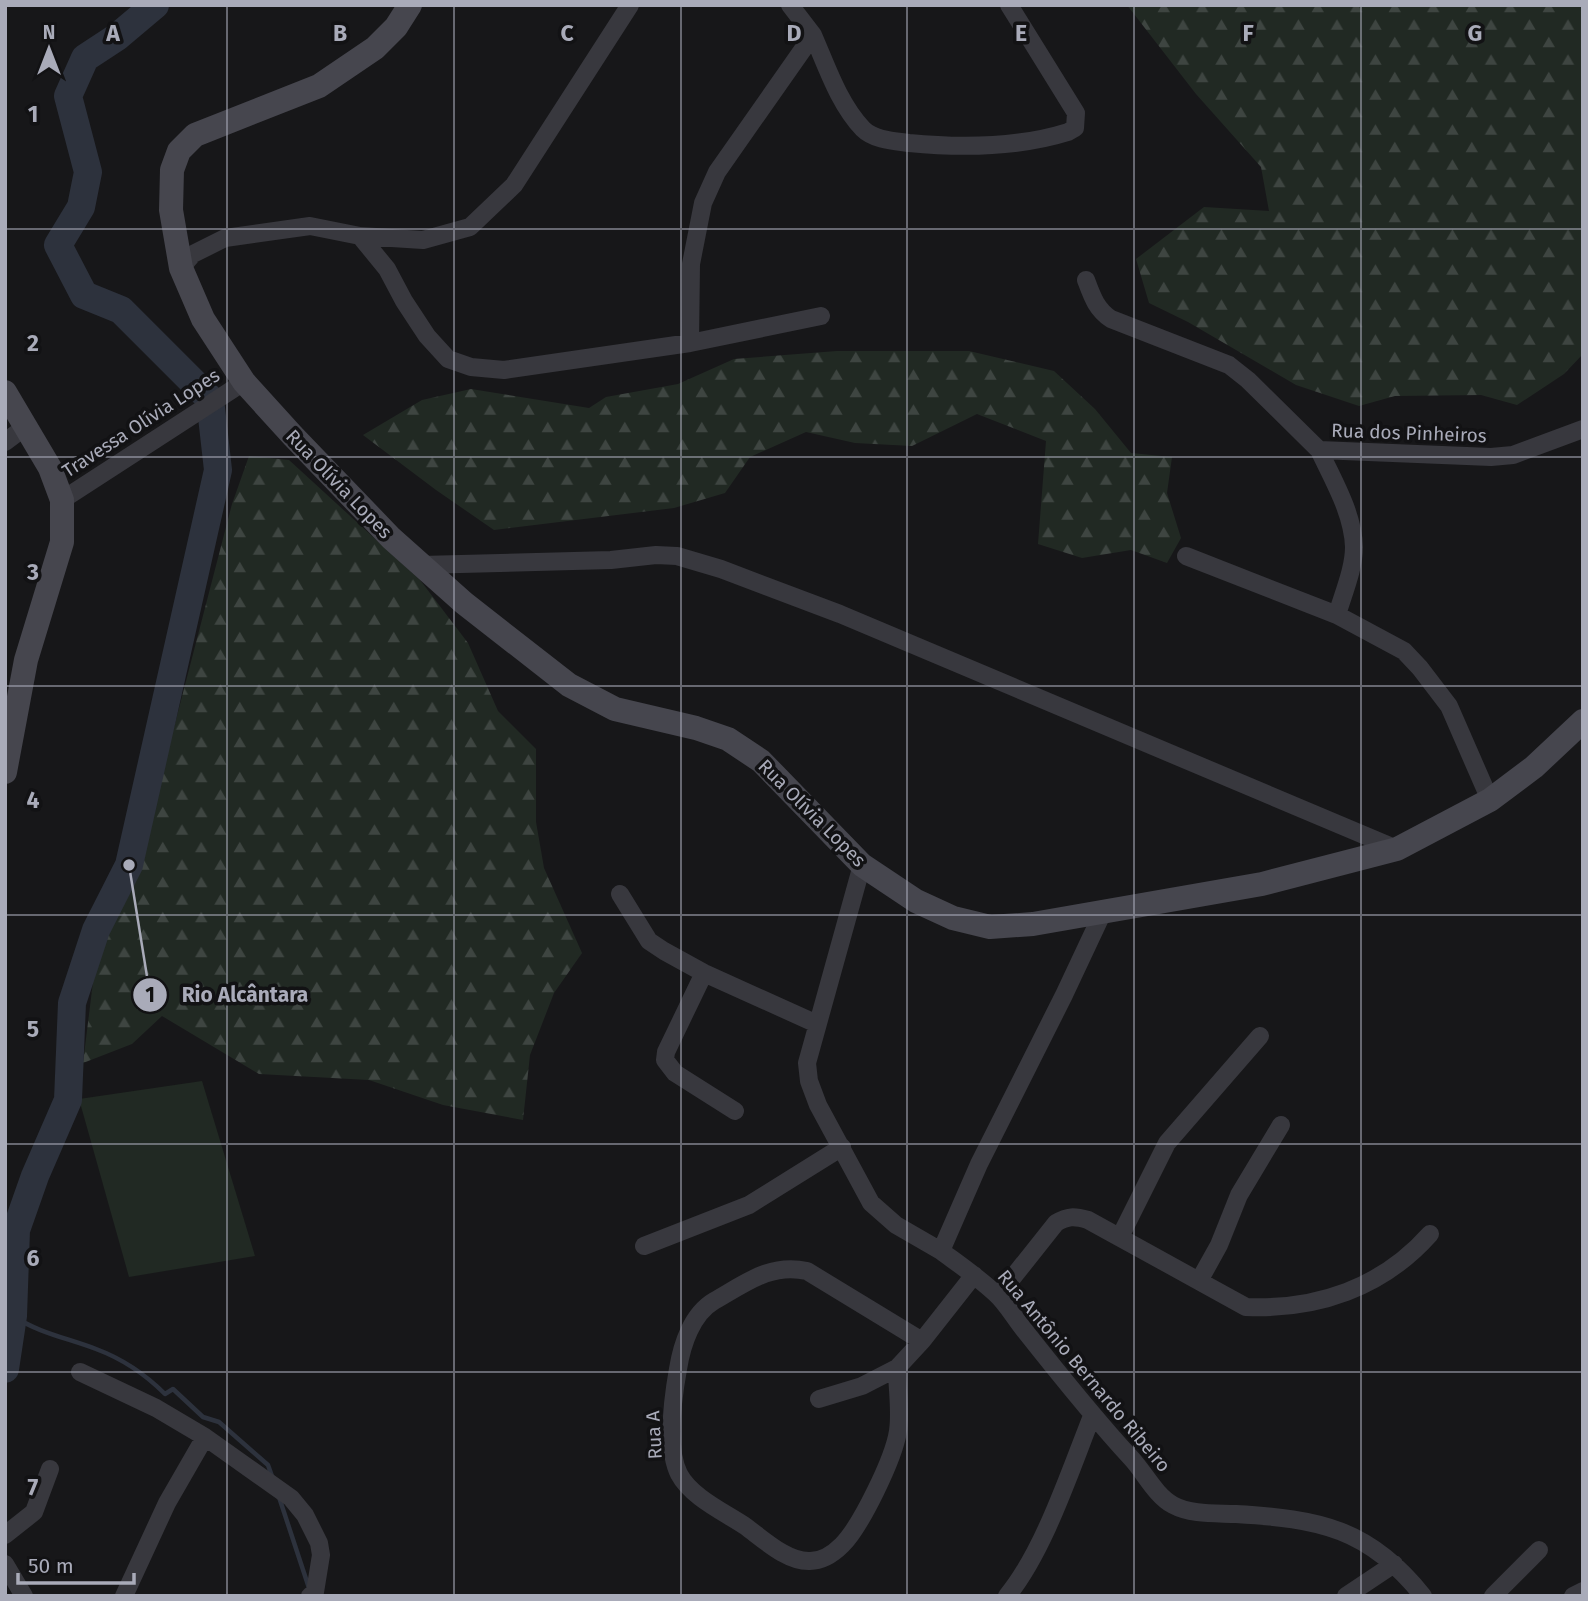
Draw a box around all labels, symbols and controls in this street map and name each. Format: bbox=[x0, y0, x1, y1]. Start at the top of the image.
north arrow bbox=[14, 14, 84, 84]
text: A bbox=[105, 19, 120, 47]
text: B bbox=[333, 19, 347, 47]
text: C bbox=[560, 19, 574, 47]
text: D bbox=[787, 19, 802, 47]
text: E bbox=[1015, 19, 1027, 47]
text: F bbox=[1242, 19, 1254, 47]
text: G bbox=[1468, 19, 1482, 47]
text: N bbox=[43, 21, 55, 44]
text: 1 bbox=[28, 100, 38, 128]
text: 2 bbox=[27, 329, 39, 357]
street label: Travessa Olívia Lopes bbox=[58, 363, 224, 483]
street label: Rua dos Pinheiros bbox=[1331, 419, 1487, 447]
street label: Rua Olívia Lopes bbox=[281, 425, 397, 543]
text: 3 bbox=[26, 558, 39, 586]
street label: Rua Olívia Lopes bbox=[753, 754, 871, 872]
text: 4 bbox=[27, 786, 40, 814]
callout: Rio Alcântara bbox=[132, 974, 322, 1016]
text: 1 bbox=[145, 982, 155, 1008]
text: Rio Alcântara bbox=[182, 982, 308, 1008]
text: 5 bbox=[27, 1015, 39, 1043]
text: 6 bbox=[27, 1244, 40, 1272]
street label: Rua Antônio Bernardo Ribeiro bbox=[993, 1265, 1175, 1477]
street label: Rua A bbox=[641, 1410, 667, 1460]
text: 7 bbox=[28, 1473, 39, 1501]
scale bar bbox=[18, 1542, 133, 1586]
text: 50 m bbox=[28, 1553, 74, 1579]

